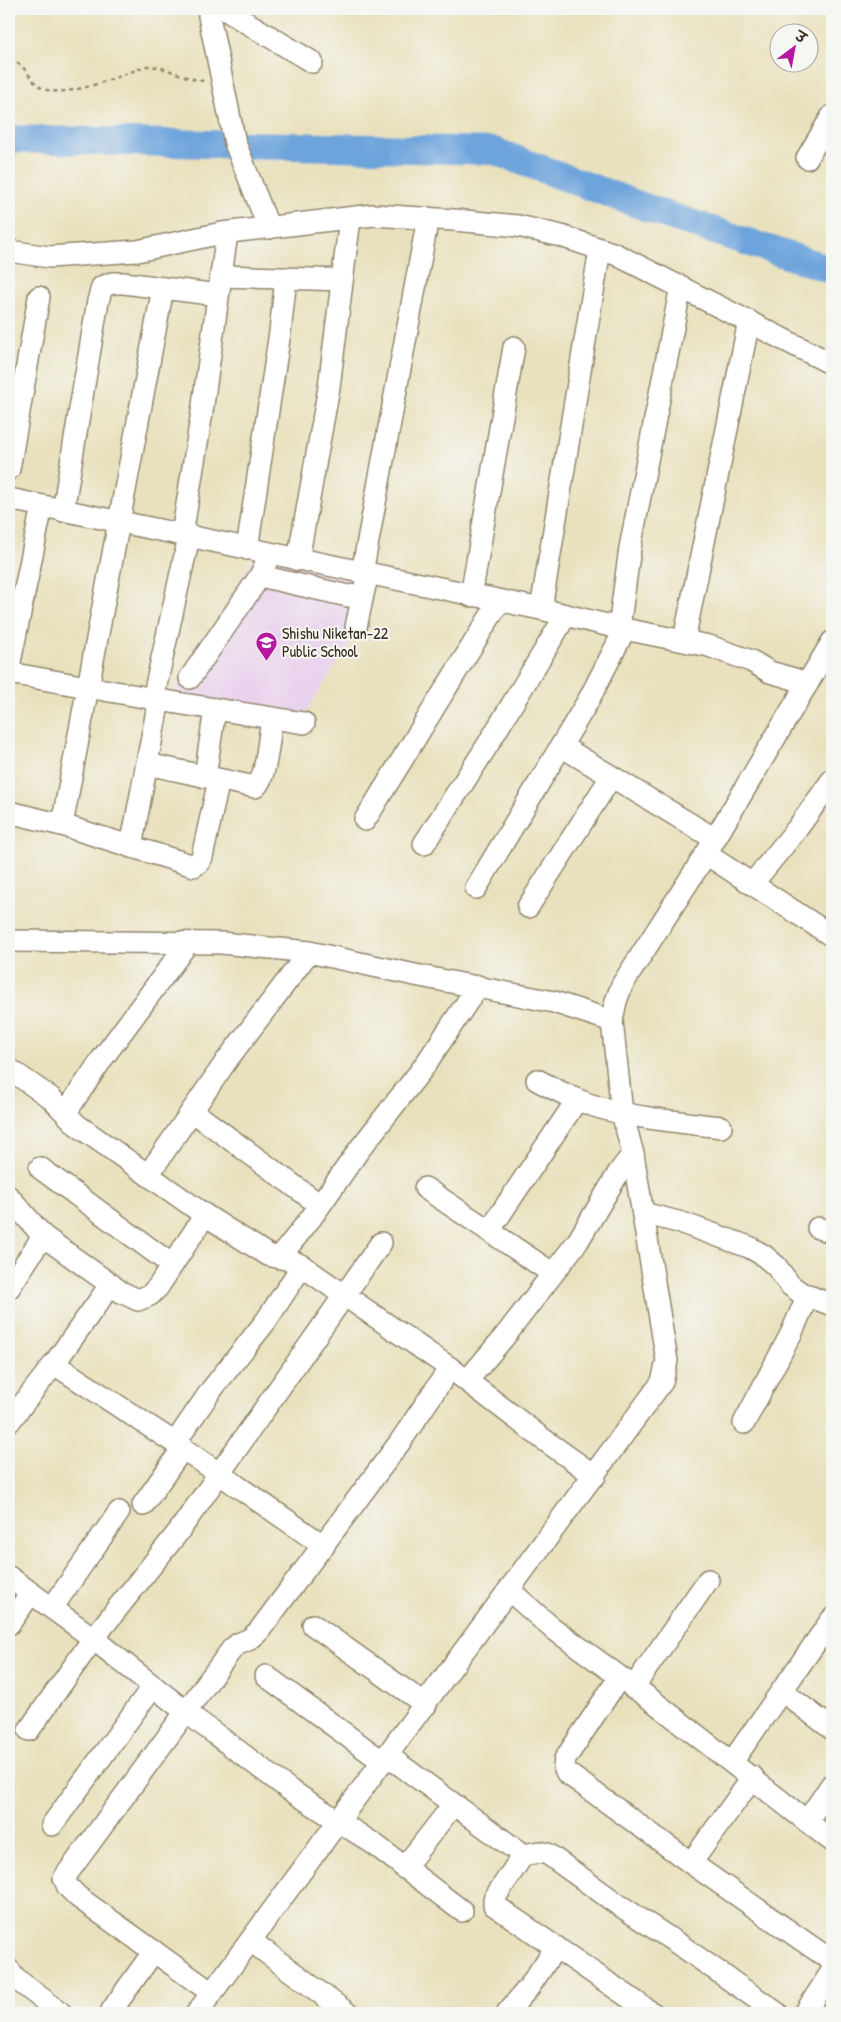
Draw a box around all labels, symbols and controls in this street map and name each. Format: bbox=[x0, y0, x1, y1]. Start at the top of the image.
north arrow bbox=[768, 22, 818, 72]
text: उ bbox=[790, 25, 812, 48]
place label: Shishu Niketan-22 Public School bbox=[282, 622, 389, 662]
school or university icon: Shishu Niketan-22 Public School bbox=[254, 630, 278, 661]

